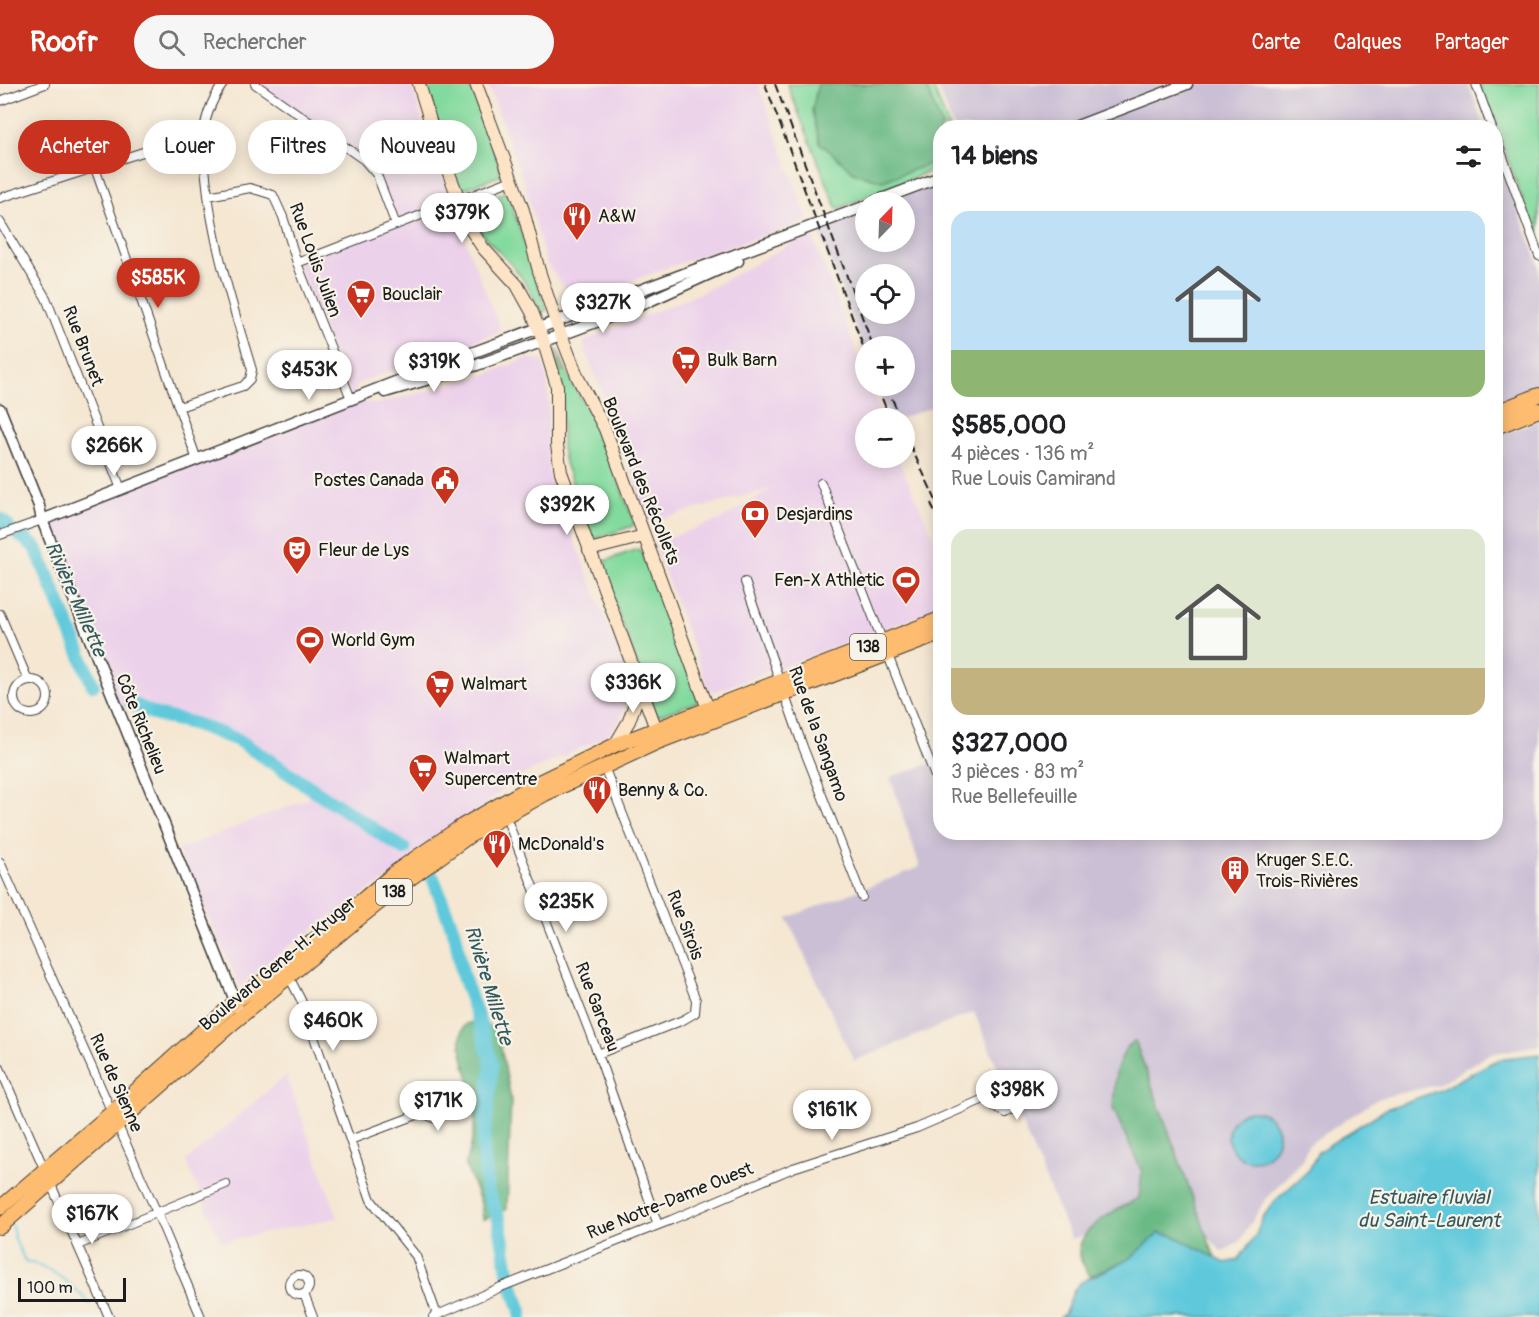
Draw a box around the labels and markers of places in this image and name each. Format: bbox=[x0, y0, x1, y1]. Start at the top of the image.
pin: $379K bbox=[420, 193, 504, 244]
restaurant icon: A&W bbox=[561, 200, 593, 242]
place label: A&W bbox=[598, 205, 636, 228]
pin: $585K bbox=[116, 258, 200, 309]
supermarket icon: Bouclair bbox=[345, 278, 377, 320]
place label: Bouclair bbox=[382, 283, 443, 306]
pin: $327K bbox=[561, 283, 645, 334]
pin: $319K bbox=[392, 342, 476, 393]
supermarket icon: Bulk Barn bbox=[670, 344, 702, 386]
place label: Bulk Barn bbox=[707, 349, 777, 372]
pin: $453K bbox=[267, 350, 351, 401]
pin: $266K bbox=[72, 426, 156, 477]
public building icon: Postes Canada bbox=[429, 464, 461, 506]
place label: Postes Canada bbox=[314, 469, 424, 492]
pin: $392K bbox=[525, 485, 609, 536]
bank icon: Desjardins bbox=[739, 498, 771, 540]
place label: Desjardins bbox=[776, 503, 853, 526]
theatre icon: Fleur de Lys bbox=[281, 534, 313, 576]
place label: Fleur de Lys bbox=[318, 539, 409, 562]
sports icon: Fen-X Athletic bbox=[890, 564, 922, 606]
place label: Fen-X Athletic bbox=[774, 569, 885, 592]
sports icon: World Gym bbox=[294, 624, 326, 666]
place label: World Gym bbox=[331, 629, 415, 652]
pin: $336K bbox=[591, 663, 675, 714]
supermarket icon: Walmart bbox=[424, 668, 456, 710]
place label: Walmart bbox=[461, 673, 528, 696]
place label: Walmart Supercentre bbox=[444, 747, 537, 791]
supermarket icon: Walmart Supercentre bbox=[407, 752, 439, 794]
restaurant icon: Benny & Co. bbox=[581, 774, 613, 816]
place label: Benny & Co. bbox=[618, 779, 708, 802]
restaurant icon: McDonald's bbox=[481, 828, 513, 870]
place label: McDonald's bbox=[518, 833, 604, 856]
place label: Kruger S.E.C. Trois-Rivières bbox=[1256, 849, 1358, 893]
building icon: Kruger S.E.C. Trois-Rivières bbox=[1219, 854, 1251, 896]
pin: $235K bbox=[524, 882, 608, 933]
pin: $460K bbox=[291, 1001, 375, 1052]
pin: $398K bbox=[975, 1070, 1059, 1121]
pin: $171K bbox=[396, 1081, 480, 1132]
pin: $161K bbox=[790, 1090, 874, 1141]
pin: $167K bbox=[50, 1194, 134, 1245]

